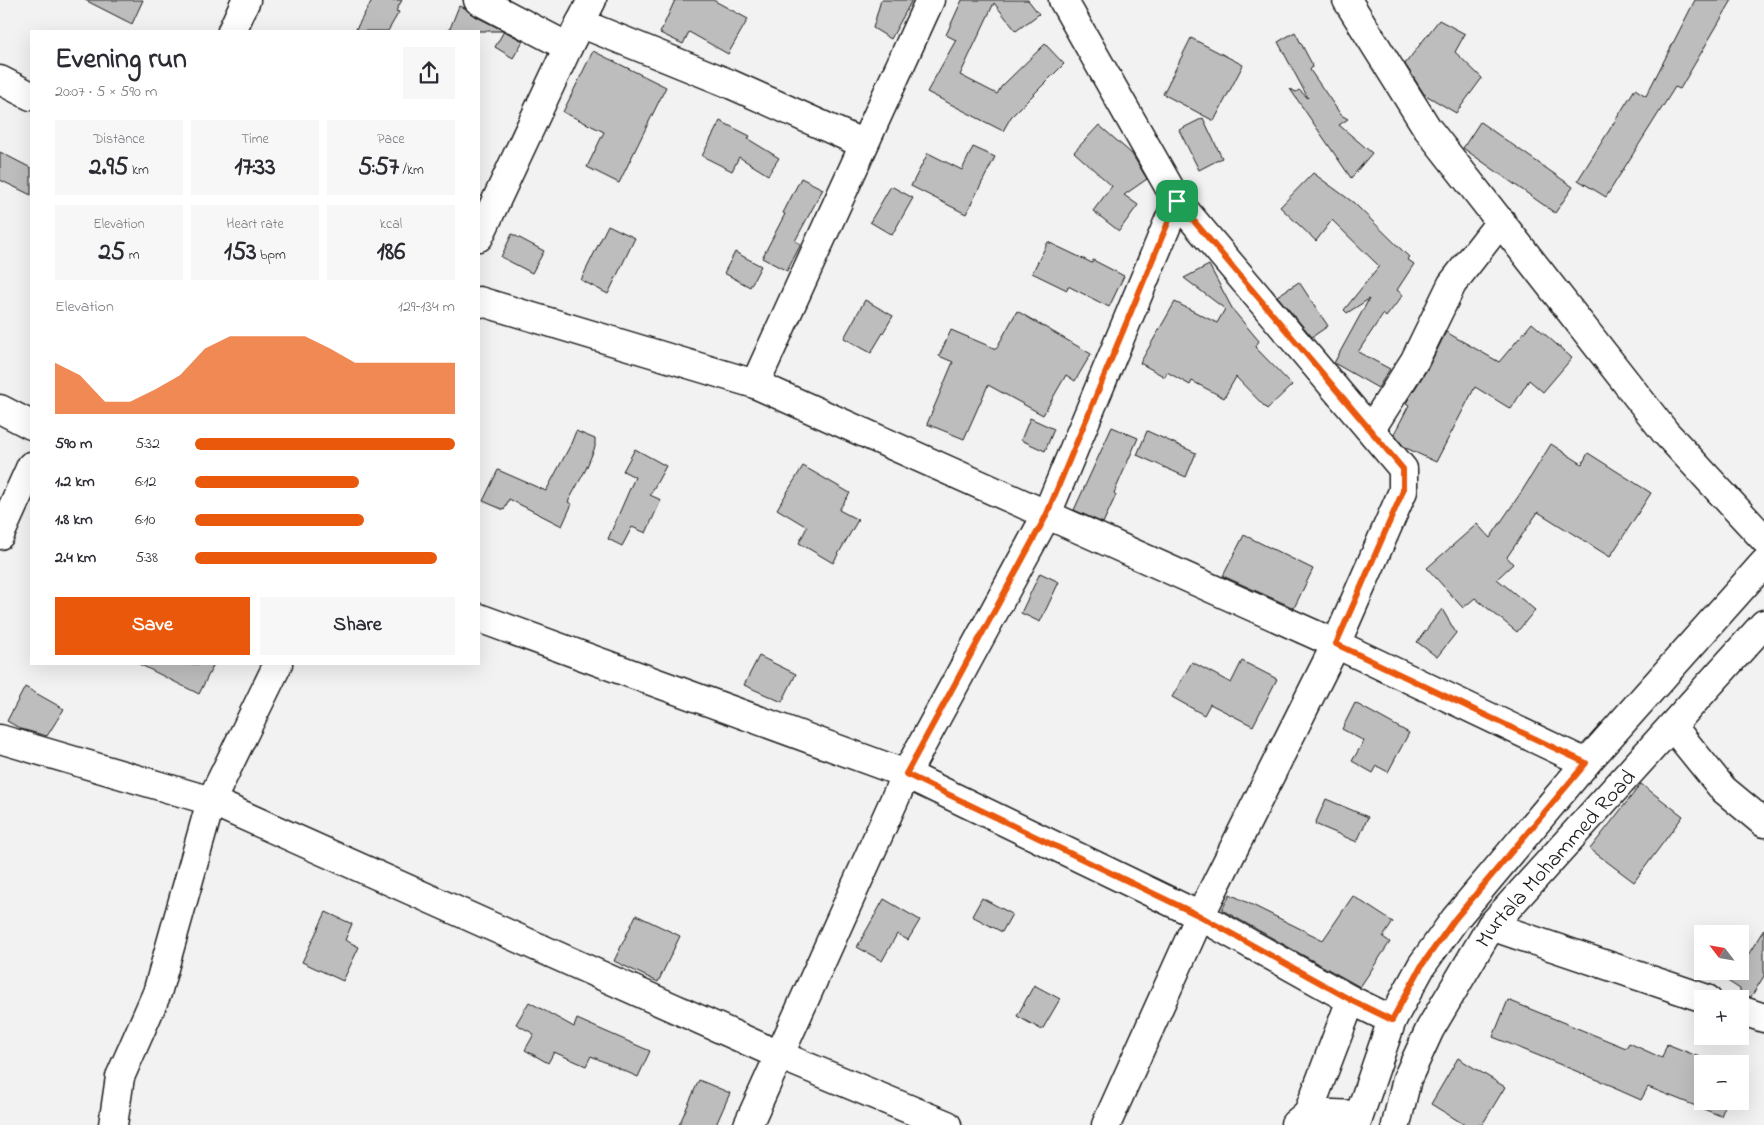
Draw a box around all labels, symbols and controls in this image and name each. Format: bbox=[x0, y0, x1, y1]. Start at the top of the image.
text: Evening run bbox=[55, 40, 187, 81]
button: share bbox=[403, 47, 455, 99]
text: 20:07 · 5 × 590 m bbox=[55, 80, 157, 104]
text: Distance bbox=[93, 129, 145, 150]
text: Time bbox=[241, 129, 269, 150]
text: Pace bbox=[377, 129, 405, 150]
text: 2.95 bbox=[89, 150, 128, 186]
text: 17:33 bbox=[234, 150, 276, 186]
text: 5:57 bbox=[358, 150, 399, 186]
text: km bbox=[128, 160, 149, 181]
text: /km bbox=[399, 160, 424, 181]
pin bbox=[1156, 180, 1198, 222]
icon: arrive bbox=[1163, 187, 1191, 215]
text: Elevation bbox=[93, 214, 145, 235]
text: Heart rate bbox=[226, 214, 284, 235]
text: kcal bbox=[380, 214, 402, 235]
text: 25 bbox=[98, 235, 125, 271]
text: 153 bbox=[224, 235, 257, 271]
text: 186 bbox=[377, 235, 405, 271]
text: m bbox=[125, 245, 140, 266]
text: bpm bbox=[257, 245, 286, 266]
text: Elevation bbox=[55, 295, 114, 319]
text: 129–134 m bbox=[398, 295, 455, 319]
text: 590 m bbox=[55, 432, 92, 456]
text: 5:32 bbox=[135, 432, 160, 456]
text: 1.2 km bbox=[55, 470, 95, 494]
text: 6:12 bbox=[135, 470, 156, 494]
text: 1.8 km bbox=[55, 508, 93, 532]
text: 6:10 bbox=[135, 508, 155, 532]
text: 2.4 km bbox=[55, 546, 96, 570]
text: 5:38 bbox=[135, 546, 158, 570]
button: Save bbox=[55, 597, 250, 655]
button: Share bbox=[260, 597, 455, 655]
street label: Murtala Mohammed Road bbox=[1469, 763, 1644, 954]
north arrow bbox=[1694, 925, 1749, 980]
map controls bbox=[1694, 925, 1749, 1110]
button: + bbox=[1694, 990, 1749, 1045]
button: − bbox=[1694, 1055, 1749, 1110]

